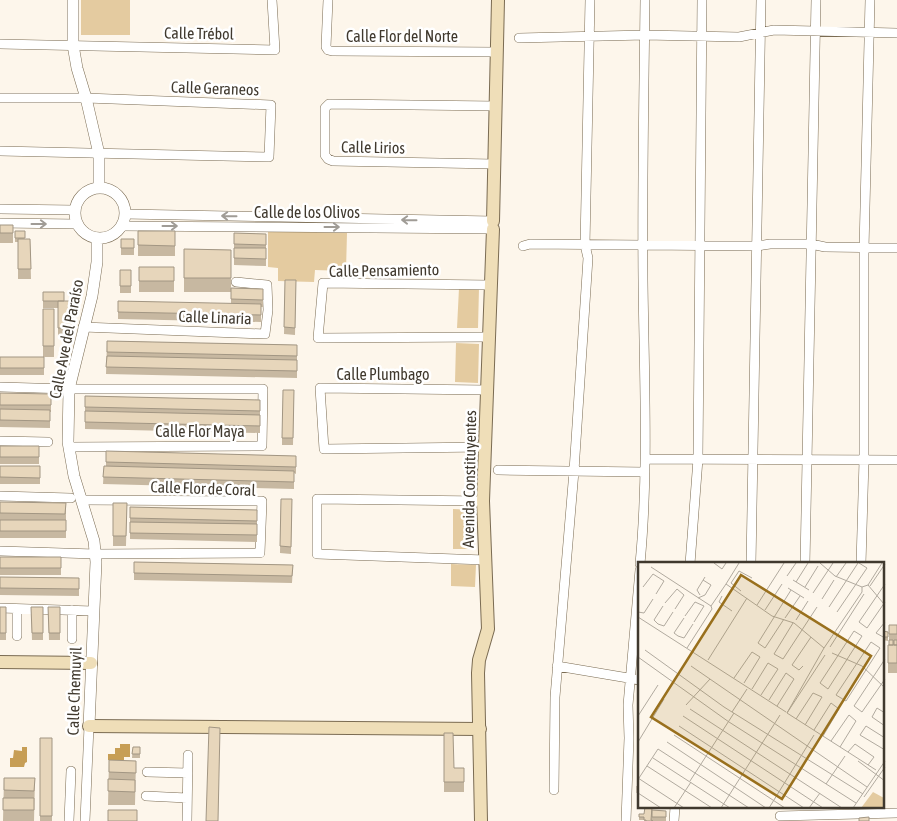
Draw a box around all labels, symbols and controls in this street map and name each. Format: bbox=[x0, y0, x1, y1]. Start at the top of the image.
street label: Calle Trébol bbox=[164, 23, 235, 43]
street label: Calle Flor del Norte bbox=[346, 27, 458, 45]
street label: Calle Geraneos bbox=[171, 77, 260, 99]
street label: Calle Lirios bbox=[341, 137, 405, 157]
street label: Calle de los Olivos bbox=[254, 203, 360, 221]
one-way arrow bbox=[222, 211, 238, 221]
one-way arrow bbox=[402, 215, 418, 224]
one-way arrow bbox=[30, 219, 46, 228]
one-way arrow bbox=[162, 221, 178, 231]
one-way arrow bbox=[324, 222, 340, 232]
street label: Calle Pensamiento bbox=[329, 260, 439, 280]
street label: Calle Ave del Paraíso bbox=[46, 278, 86, 400]
street label: Calle Linaria bbox=[178, 307, 252, 327]
street label: Calle Plumbago bbox=[337, 365, 429, 384]
street label: Avenida Constituyentes bbox=[459, 410, 480, 548]
street label: Calle Flor Maya bbox=[155, 422, 245, 441]
street label: Calle Flor de Coral bbox=[150, 477, 257, 499]
inset map bbox=[638, 562, 884, 808]
street label: Calle Chemuyil bbox=[63, 646, 86, 736]

